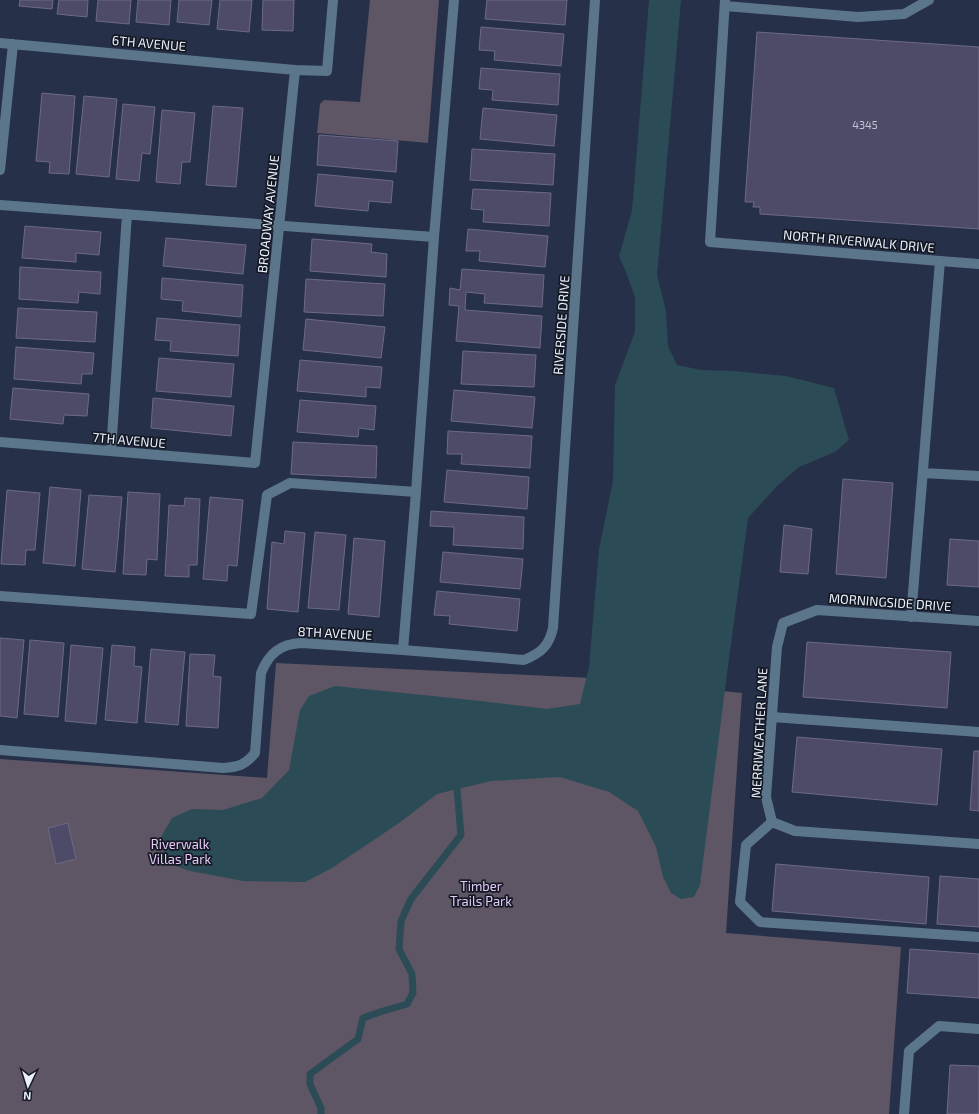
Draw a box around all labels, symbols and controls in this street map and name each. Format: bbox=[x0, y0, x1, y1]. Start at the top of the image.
street label: 6TH AVENUE bbox=[111, 32, 187, 54]
house number: 4345 bbox=[852, 118, 878, 131]
street label: BROADWAY AVENUE bbox=[254, 154, 282, 274]
street label: NORTH RIVERWALK DRIVE bbox=[783, 226, 935, 256]
street label: RIVERSIDE DRIVE bbox=[550, 275, 572, 375]
street label: 7TH AVENUE bbox=[92, 429, 166, 451]
street label: MORNINGSIDE DRIVE bbox=[828, 590, 952, 614]
street label: 8TH AVENUE bbox=[297, 623, 373, 643]
street label: MERRIWEATHER LANE bbox=[748, 667, 770, 799]
park label: Riverwalk Villas Park bbox=[149, 836, 211, 867]
park label: Timber Trails Park bbox=[450, 878, 512, 909]
north arrow bbox=[8, 1066, 48, 1106]
text: N bbox=[23, 1090, 32, 1103]

